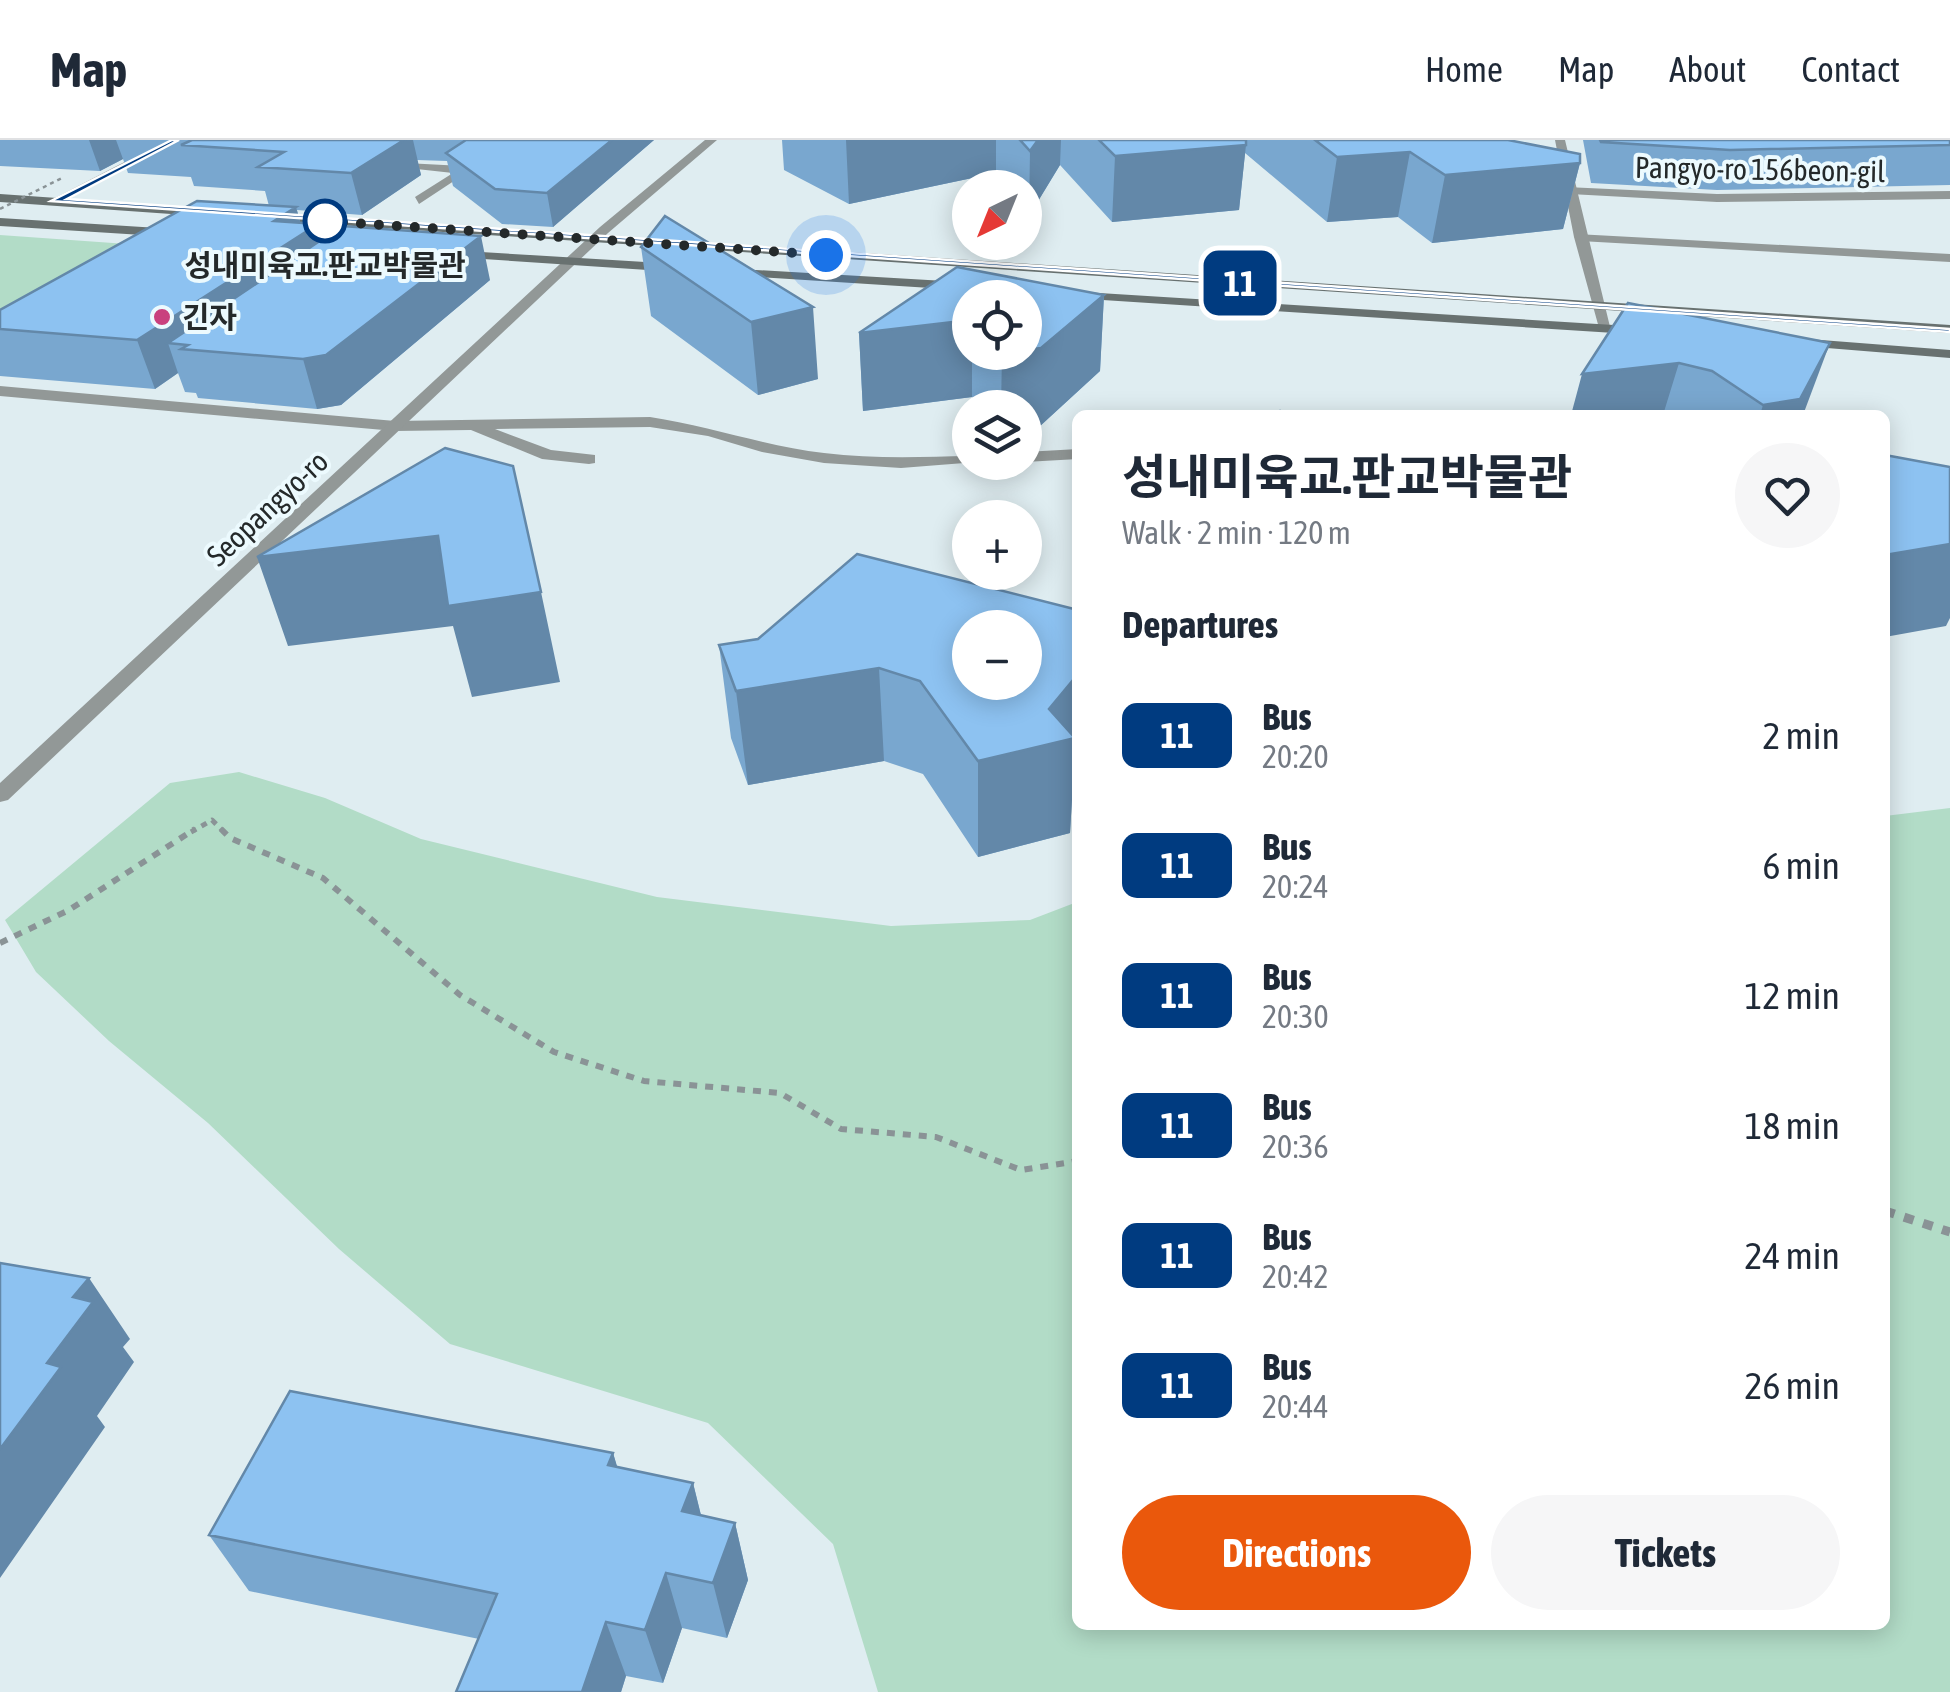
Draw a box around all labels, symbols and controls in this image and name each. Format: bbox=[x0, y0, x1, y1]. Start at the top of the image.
text: Map bbox=[50, 42, 127, 97]
text: Home bbox=[1425, 49, 1503, 89]
text: Map bbox=[1558, 49, 1614, 89]
text: About bbox=[1669, 49, 1746, 89]
text: Contact bbox=[1801, 49, 1900, 89]
street label: Pangyo-ro 156beon-gil bbox=[1635, 150, 1885, 188]
north arrow bbox=[952, 170, 1042, 260]
map controls bbox=[952, 170, 1042, 700]
marker: 성내미육교.판교박물관 bbox=[304, 200, 346, 242]
your location bbox=[801, 230, 851, 280]
place label: 성내미육교.판교박물관 bbox=[184, 248, 466, 282]
line badge: 11 bbox=[1195, 250, 1285, 316]
text: 11 bbox=[1224, 263, 1256, 303]
button: locate bbox=[952, 280, 1042, 370]
place label: 긴자 bbox=[182, 300, 237, 334]
marker: 긴자 bbox=[151, 306, 173, 328]
button: layers bbox=[952, 390, 1042, 480]
button: heart bbox=[1735, 443, 1840, 548]
street label: Seopangyo-ro bbox=[200, 444, 334, 572]
text: 성내미육교.판교박물관 bbox=[1122, 449, 1572, 504]
button: + bbox=[952, 500, 1042, 590]
text: Walk · 2 min · 120 m bbox=[1122, 514, 1351, 551]
text: Departures bbox=[1122, 603, 1278, 646]
button: − bbox=[952, 610, 1042, 700]
text: Bus bbox=[1262, 695, 1312, 738]
text: 2 min bbox=[1762, 714, 1840, 757]
text: 11 bbox=[1161, 715, 1193, 755]
text: 20:20 bbox=[1262, 738, 1329, 775]
text: Bus bbox=[1262, 825, 1312, 868]
text: 6 min bbox=[1762, 844, 1840, 887]
text: 11 bbox=[1161, 845, 1193, 885]
text: 20:24 bbox=[1262, 868, 1329, 905]
text: Bus bbox=[1262, 955, 1312, 998]
text: 12 min bbox=[1745, 974, 1840, 1017]
text: 11 bbox=[1161, 975, 1193, 1015]
text: 20:30 bbox=[1262, 998, 1329, 1035]
text: Bus bbox=[1262, 1085, 1312, 1128]
text: 18 min bbox=[1745, 1104, 1840, 1147]
text: 11 bbox=[1161, 1105, 1193, 1145]
text: 20:36 bbox=[1262, 1128, 1329, 1165]
text: Bus bbox=[1262, 1215, 1312, 1258]
text: 24 min bbox=[1745, 1234, 1840, 1277]
text: 11 bbox=[1161, 1235, 1193, 1275]
text: 20:42 bbox=[1262, 1258, 1329, 1295]
text: Bus bbox=[1262, 1345, 1312, 1388]
text: 26 min bbox=[1745, 1364, 1840, 1407]
text: 11 bbox=[1161, 1365, 1193, 1405]
text: 20:44 bbox=[1262, 1388, 1329, 1425]
button: Directions bbox=[1122, 1495, 1471, 1610]
button: Tickets bbox=[1491, 1495, 1840, 1610]

